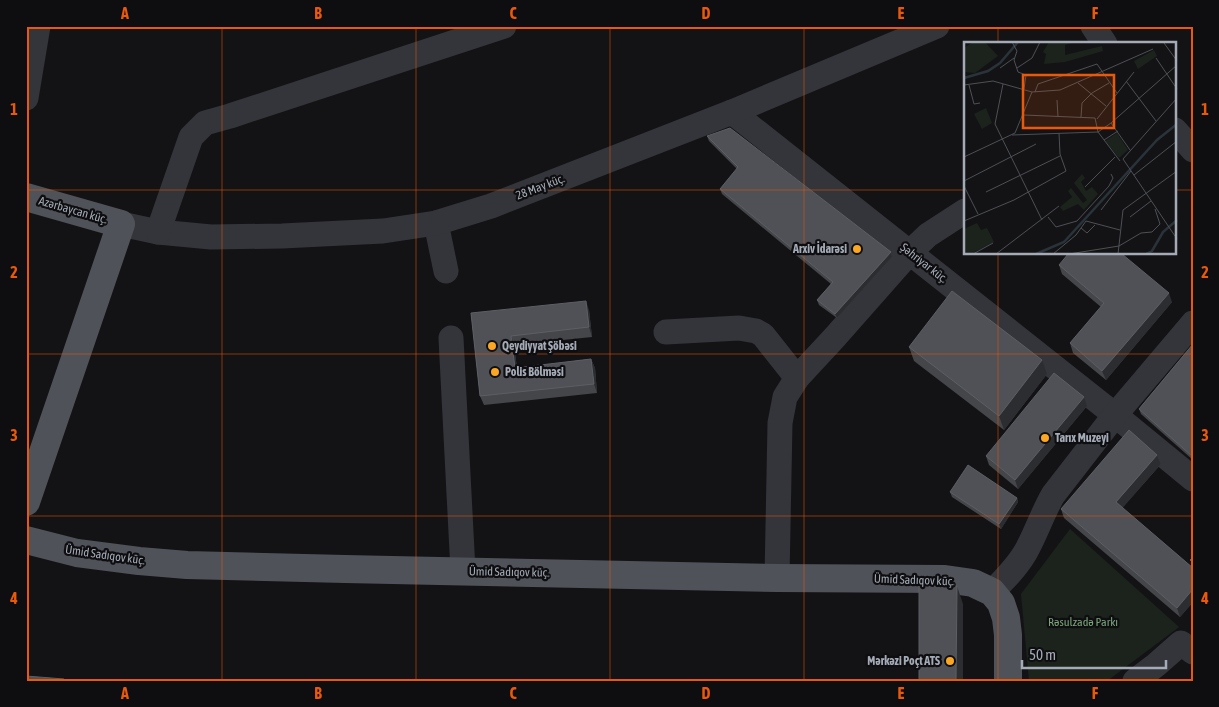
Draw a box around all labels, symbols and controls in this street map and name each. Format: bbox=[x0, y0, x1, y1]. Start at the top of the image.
text: A bbox=[120, 4, 129, 22]
text: B bbox=[314, 4, 322, 22]
text: C bbox=[509, 4, 517, 22]
text: D bbox=[702, 4, 711, 22]
text: E bbox=[898, 4, 905, 22]
text: F bbox=[1092, 4, 1099, 22]
inset map bbox=[964, 42, 1176, 255]
text: 1 bbox=[10, 100, 18, 118]
text: 1 bbox=[1201, 100, 1209, 118]
street label: 28 May küç. bbox=[514, 171, 566, 203]
street label: Azərbaycan küç. bbox=[37, 194, 109, 226]
street label: Şəhriyar küç. bbox=[898, 240, 950, 286]
place label: Arxiv İdarəsi bbox=[792, 241, 847, 256]
marker: Arxiv İdarəsi bbox=[851, 243, 863, 255]
text: 2 bbox=[10, 263, 18, 281]
text: 2 bbox=[1201, 263, 1209, 281]
place label: Qeydiyyat Şöbəsi bbox=[502, 339, 577, 353]
marker: Qeydiyyat Şöbəsi bbox=[486, 340, 498, 352]
place label: Polis Bölməsi bbox=[505, 365, 564, 379]
marker: Polis Bölməsi bbox=[489, 366, 501, 378]
text: 3 bbox=[10, 426, 18, 444]
text: 3 bbox=[1201, 426, 1209, 444]
place label: Tarıx Muzeyi bbox=[1055, 431, 1109, 445]
marker: Tarıx Muzeyi bbox=[1039, 432, 1051, 444]
street label: Ümid Sadıqov küç. bbox=[64, 542, 146, 568]
street label: Ümid Sadıqov küç. bbox=[469, 564, 549, 580]
street label: Ümid Sadıqov küç. bbox=[874, 572, 954, 588]
text: 4 bbox=[9, 589, 18, 607]
text: 4 bbox=[1200, 589, 1209, 607]
park label: Rəsulzadə Parkı bbox=[1048, 615, 1118, 629]
scale bar bbox=[1022, 637, 1165, 669]
text: 50 m bbox=[1029, 646, 1056, 663]
place label: Mərkəzi Poçt ATS bbox=[867, 654, 940, 668]
marker: Mərkəzi Poçt ATS bbox=[944, 655, 956, 667]
text: A bbox=[120, 684, 129, 702]
text: B bbox=[314, 684, 322, 702]
text: C bbox=[509, 684, 517, 702]
text: D bbox=[702, 684, 711, 702]
text: E bbox=[898, 684, 905, 702]
text: F bbox=[1092, 684, 1099, 702]

